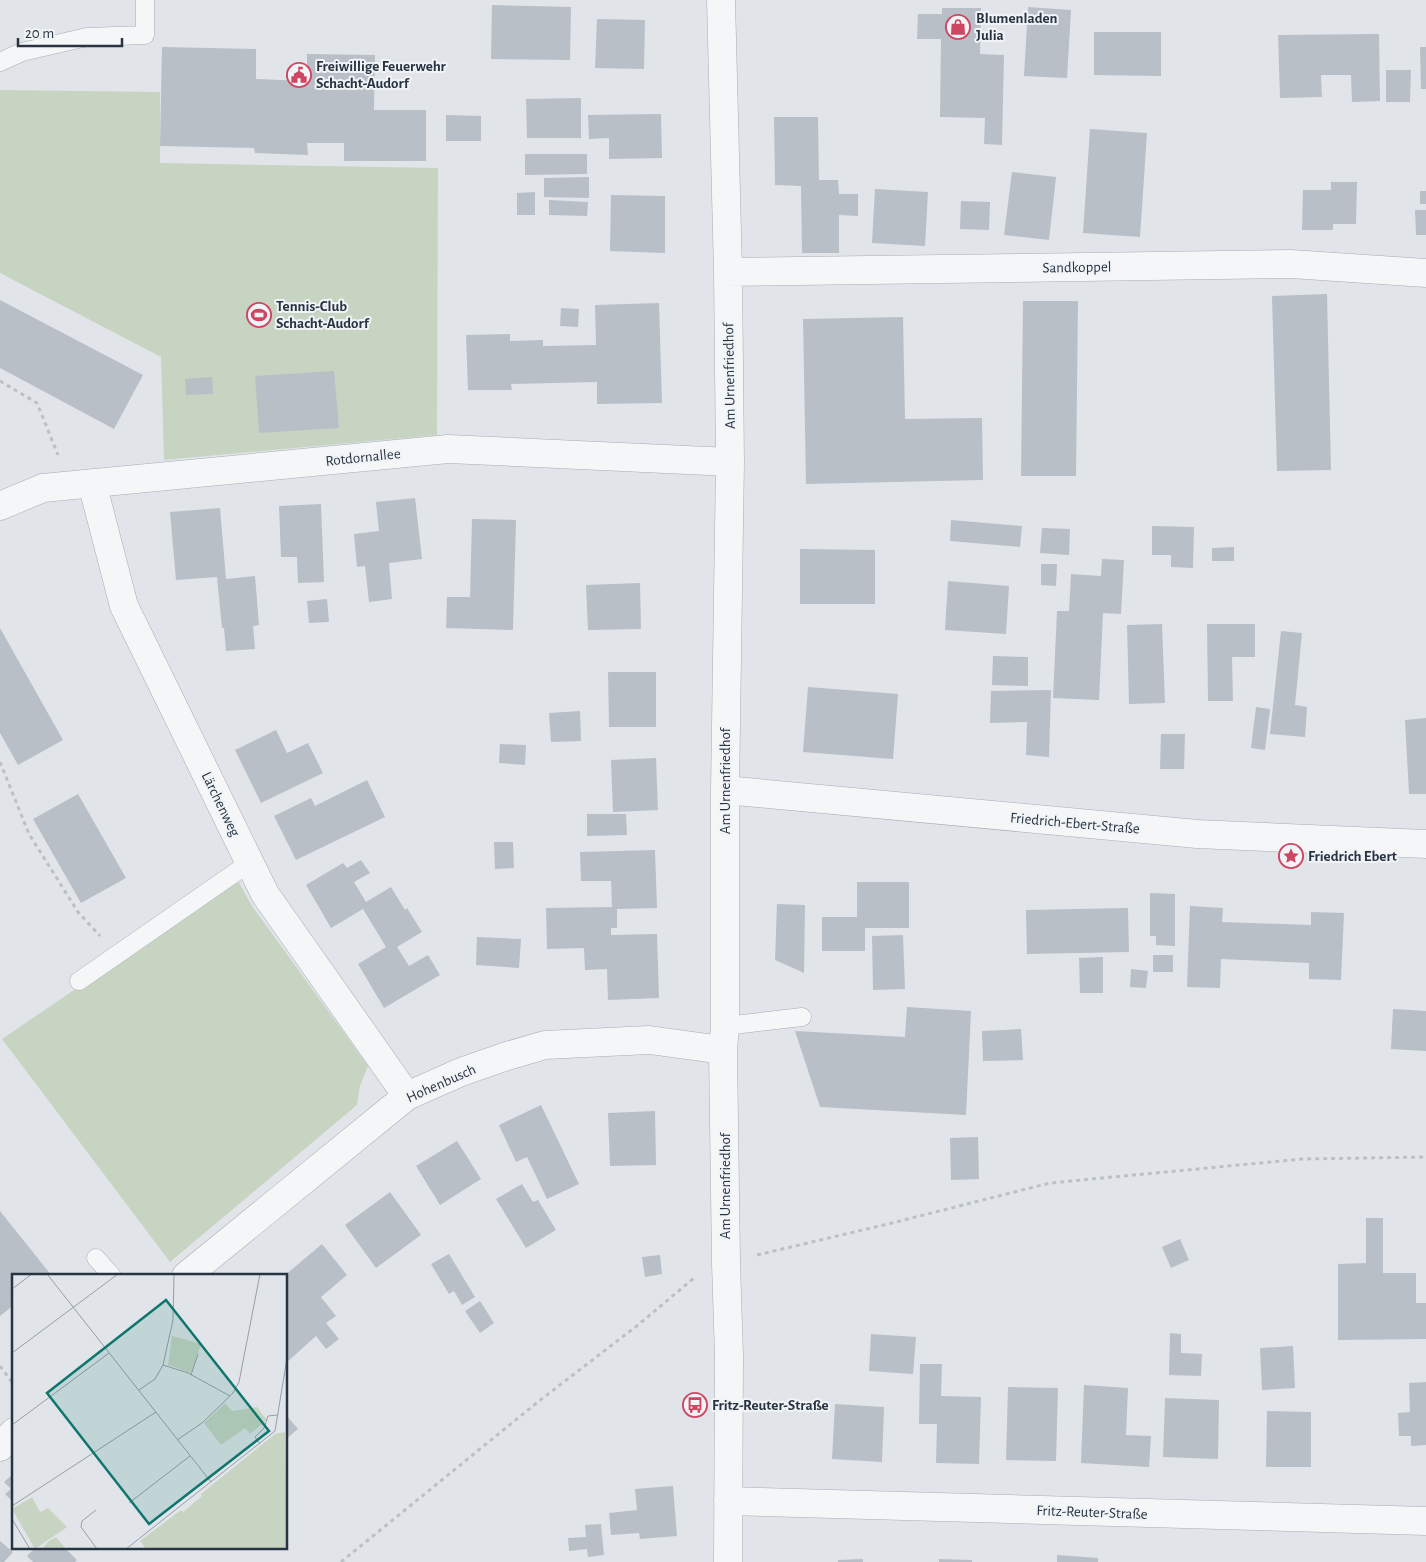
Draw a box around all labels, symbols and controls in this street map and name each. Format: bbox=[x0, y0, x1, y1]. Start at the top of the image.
place label: Blumenladen Julia bbox=[976, 11, 1058, 43]
shop icon: Blumenladen Julia bbox=[945, 14, 971, 40]
scale bar bbox=[18, 15, 121, 47]
text: 20 m bbox=[25, 26, 54, 41]
place label: Freiwillige Feuerwehr Schacht-Audorf bbox=[316, 59, 447, 91]
public building icon: Freiwillige Feuerwehr Schacht-Audorf bbox=[286, 62, 312, 88]
street label: Sandkoppel bbox=[1042, 259, 1112, 276]
place label: Tennis-Club Schacht-Audorf bbox=[276, 299, 370, 331]
sports icon: Tennis-Club Schacht-Audorf bbox=[246, 302, 272, 328]
street label: Am Urnenfriedhof bbox=[721, 321, 738, 429]
street label: Rotdornallee bbox=[325, 446, 401, 469]
street label: Am Urnenfriedhof bbox=[718, 726, 733, 834]
street label: Lärchenweg bbox=[199, 770, 243, 839]
street label: Friedrich-Ebert-Straße bbox=[1010, 810, 1140, 837]
place icon: Friedrich Ebert bbox=[1278, 843, 1304, 869]
place label: Friedrich Ebert bbox=[1308, 849, 1397, 864]
street label: Hohenbusch bbox=[404, 1062, 478, 1105]
street label: Am Urnenfriedhof bbox=[718, 1131, 733, 1239]
inset map bbox=[12, 1274, 288, 1550]
bus stop icon: Fritz-Reuter-Straße bbox=[682, 1392, 708, 1418]
place label: Fritz-Reuter-Straße bbox=[712, 1398, 829, 1413]
street label: Fritz-Reuter-Straße bbox=[1036, 1503, 1148, 1522]

